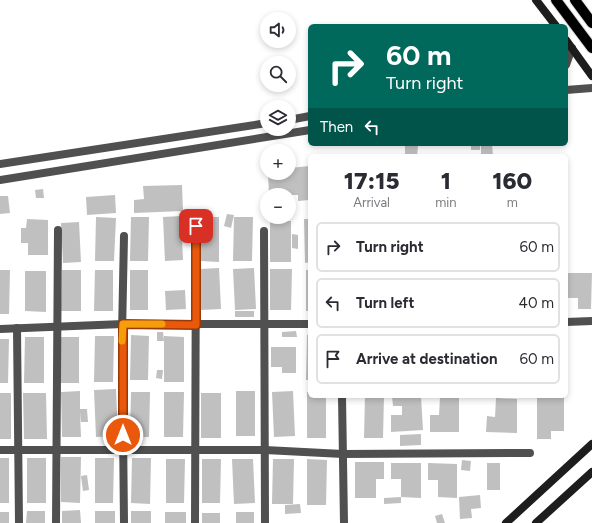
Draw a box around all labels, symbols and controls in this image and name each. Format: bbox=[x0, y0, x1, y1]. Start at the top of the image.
map controls bbox=[260, 12, 296, 224]
button: sound bbox=[260, 12, 296, 48]
text: 60 m bbox=[386, 38, 451, 72]
icon: right bbox=[320, 40, 372, 92]
button: search bbox=[260, 56, 296, 92]
text: Turn right bbox=[386, 72, 463, 94]
button: layers bbox=[260, 100, 296, 136]
icon: left bbox=[361, 116, 383, 138]
text: Then bbox=[320, 118, 353, 136]
button: + bbox=[260, 144, 296, 180]
text: 17:15 bbox=[344, 166, 400, 195]
text: 1 bbox=[441, 166, 451, 195]
text: 160 bbox=[492, 166, 532, 195]
button: − bbox=[260, 188, 296, 224]
text: Arrival bbox=[353, 195, 390, 210]
text: min bbox=[435, 195, 457, 210]
text: m bbox=[507, 195, 518, 210]
pin bbox=[179, 209, 213, 243]
icon: arrive bbox=[185, 215, 207, 237]
icon: right bbox=[322, 236, 344, 258]
text: Turn right bbox=[356, 238, 424, 256]
text: 60 m bbox=[519, 238, 554, 256]
icon: left bbox=[322, 292, 344, 314]
text: Turn left bbox=[356, 294, 414, 312]
text: 40 m bbox=[519, 294, 554, 312]
icon: arrive bbox=[322, 348, 344, 370]
text: Arrive at destination bbox=[356, 350, 497, 368]
text: 60 m bbox=[519, 350, 554, 368]
position arrow bbox=[102, 414, 144, 456]

